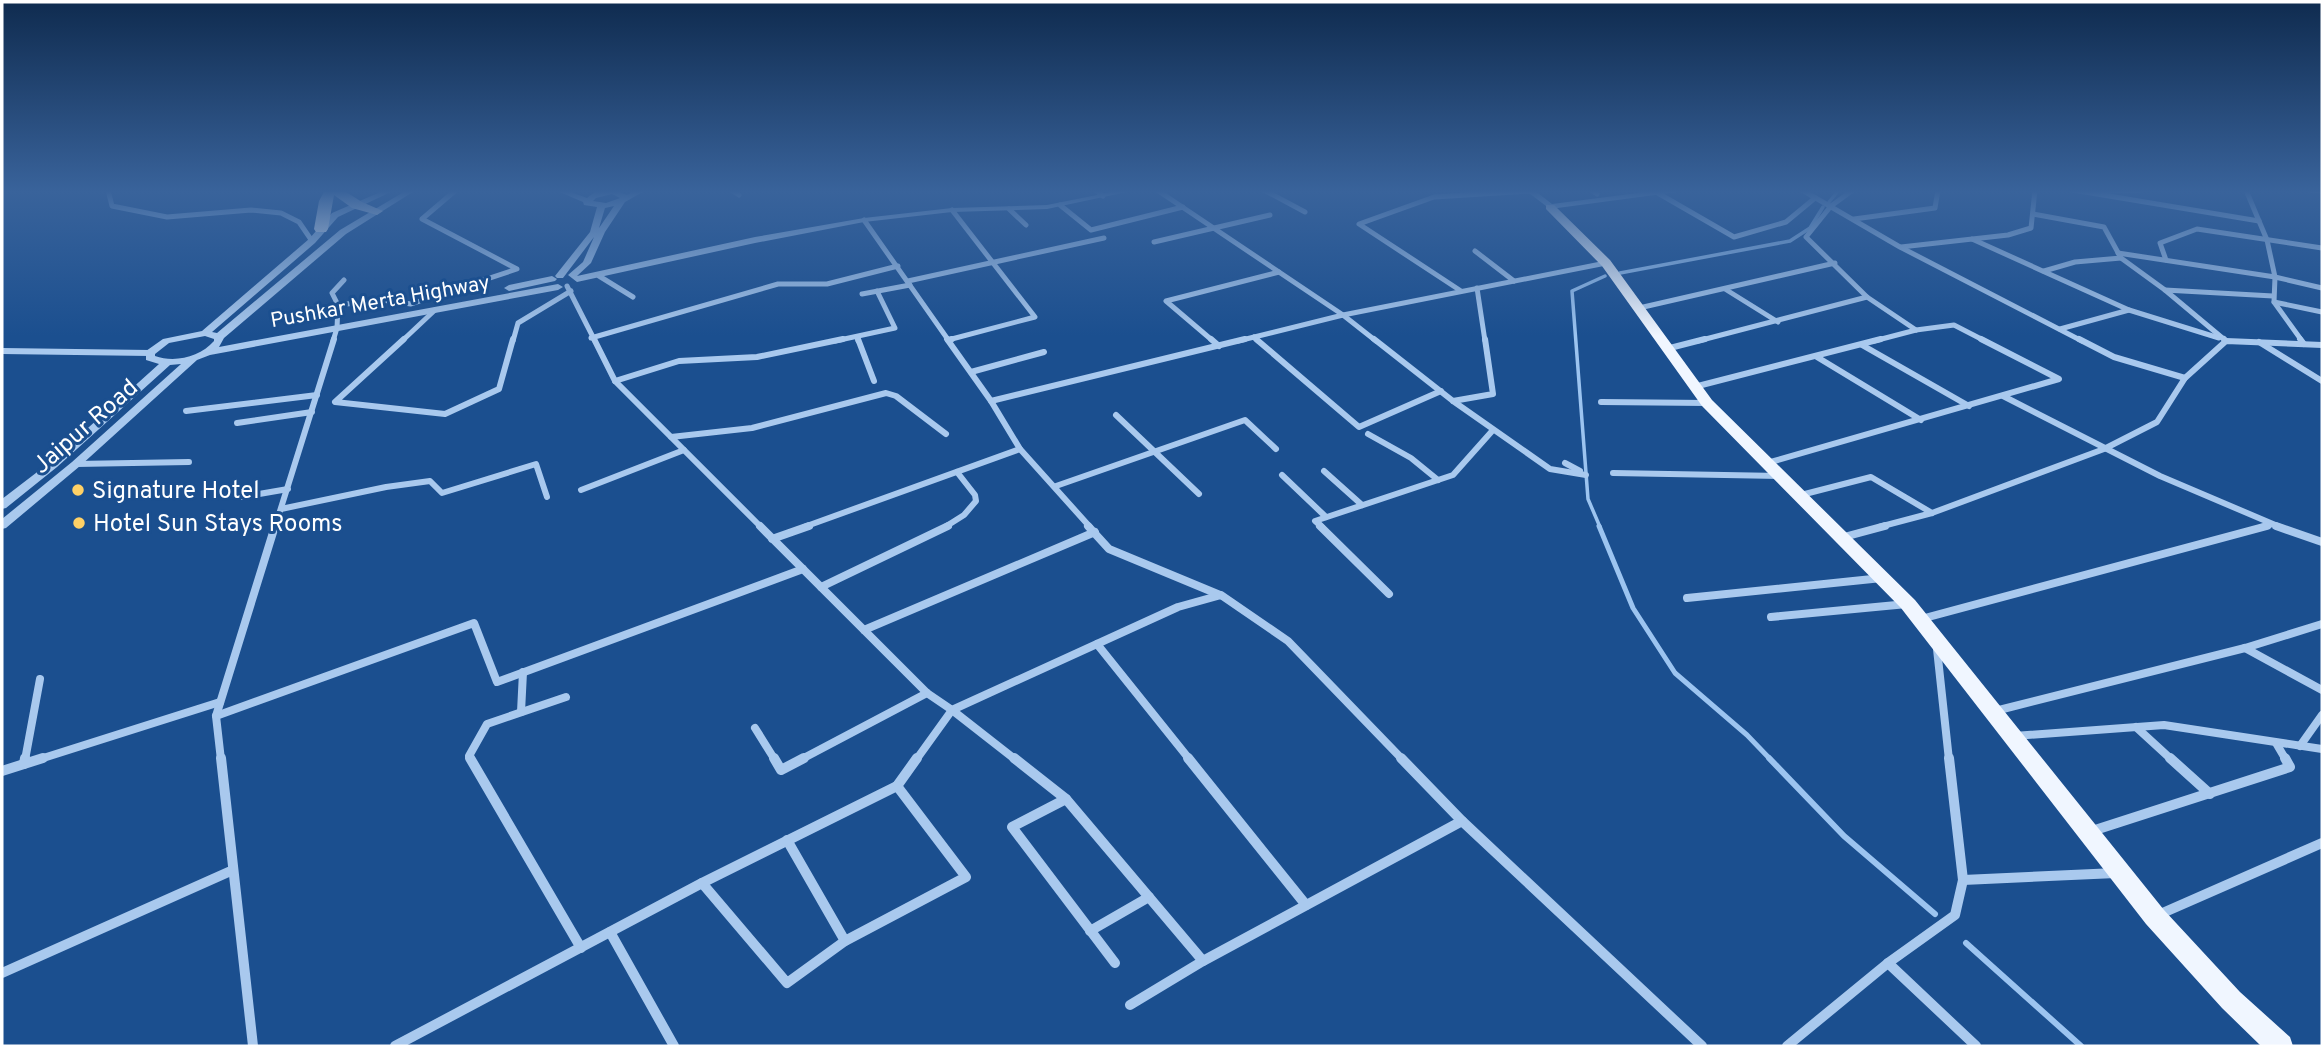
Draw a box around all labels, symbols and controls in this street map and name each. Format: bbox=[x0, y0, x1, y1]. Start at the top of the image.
street label: Pushkar Merta Highway bbox=[268, 270, 492, 335]
street label: Jaipur Road bbox=[28, 374, 145, 481]
place label: Signature Hotel bbox=[92, 477, 260, 507]
marker: Signature Hotel bbox=[70, 482, 86, 498]
place label: Hotel Sun Stays Rooms bbox=[93, 510, 343, 540]
marker: Hotel Sun Stays Rooms bbox=[71, 515, 87, 531]

